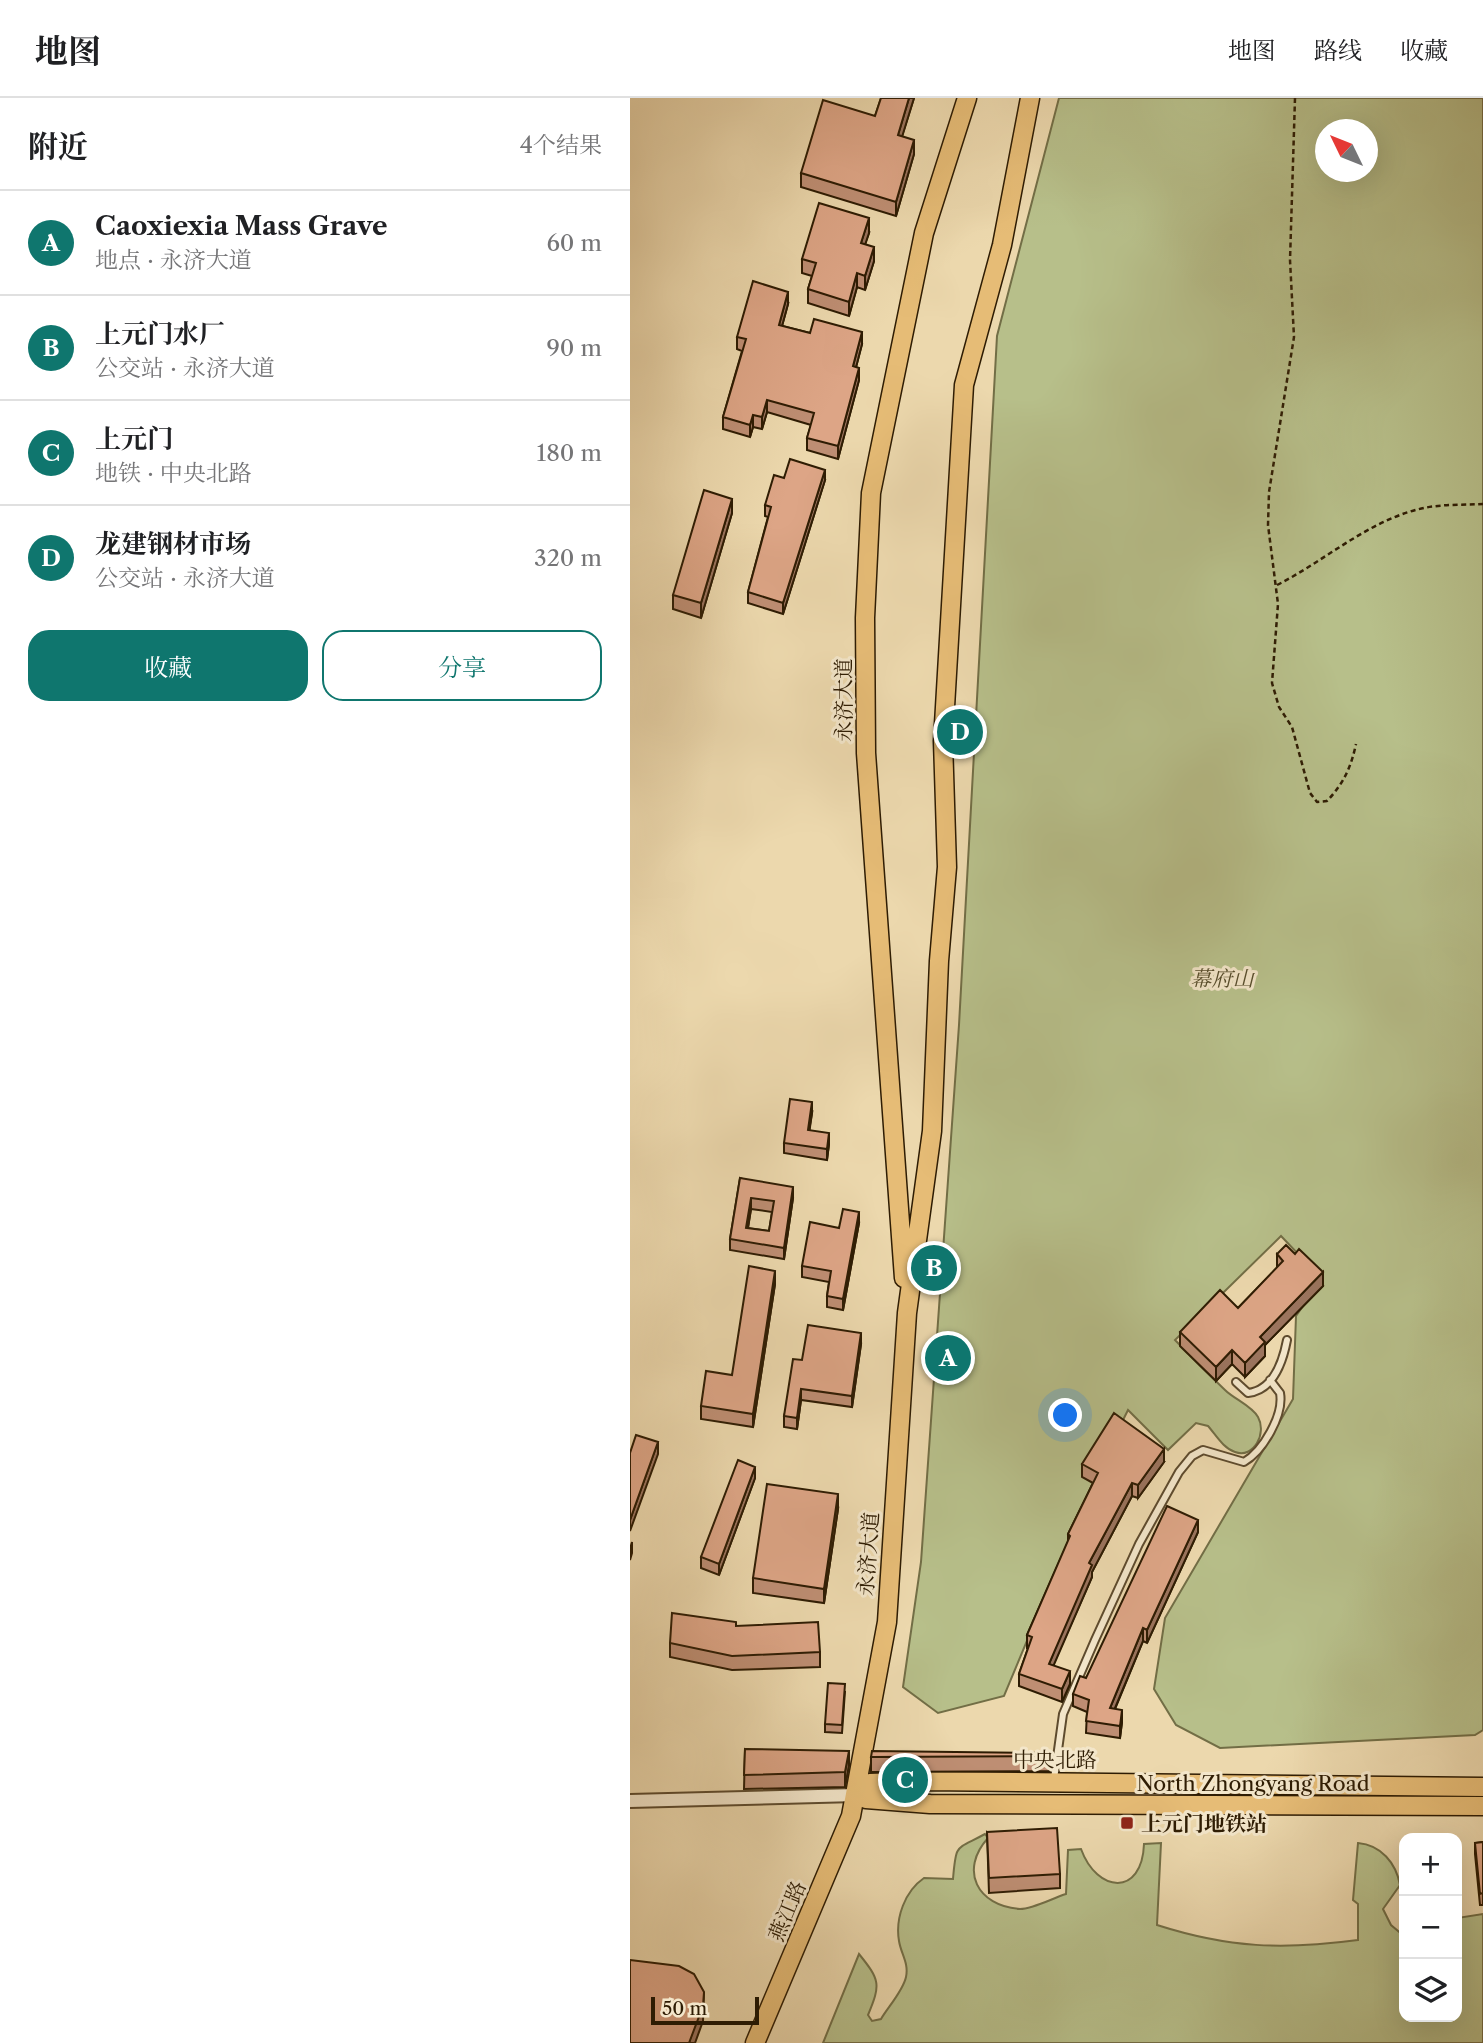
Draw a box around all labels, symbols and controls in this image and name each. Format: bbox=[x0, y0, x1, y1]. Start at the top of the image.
text: 地图 bbox=[35, 31, 101, 72]
text: 地图 bbox=[1228, 36, 1276, 65]
text: 路线 bbox=[1314, 36, 1362, 65]
text: 收藏 bbox=[1400, 36, 1448, 65]
north arrow bbox=[1315, 119, 1378, 182]
text: 附近 bbox=[28, 128, 88, 165]
text: 4个结果 bbox=[520, 131, 602, 159]
text: Caoxiexia Mass Grave bbox=[95, 210, 388, 242]
text: A bbox=[42, 229, 60, 257]
text: 60 m bbox=[546, 229, 602, 257]
text: 地点 · 永济大道 bbox=[95, 246, 252, 274]
text: 上元门水厂 bbox=[95, 318, 225, 350]
text: B bbox=[42, 334, 60, 362]
text: 90 m bbox=[546, 334, 602, 362]
text: 公交站 · 永济大道 bbox=[95, 354, 275, 382]
text: 上元门 bbox=[95, 423, 173, 455]
text: C bbox=[42, 439, 60, 467]
text: 180 m bbox=[537, 439, 602, 467]
text: 地铁 · 中央北路 bbox=[95, 459, 252, 487]
text: 龙建钢材市场 bbox=[95, 528, 251, 560]
text: D bbox=[41, 544, 61, 572]
text: 320 m bbox=[534, 544, 602, 572]
text: 公交站 · 永济大道 bbox=[95, 564, 275, 592]
button: 收藏 bbox=[28, 630, 308, 701]
button: 分享 bbox=[322, 630, 602, 701]
street label: 永济大道 bbox=[831, 658, 856, 742]
pin: D bbox=[937, 706, 983, 758]
park label: 幕府山 bbox=[1191, 966, 1255, 991]
pin: B bbox=[911, 1242, 957, 1294]
pin: A bbox=[925, 1332, 971, 1384]
your location bbox=[1048, 1398, 1082, 1432]
street label: 永济大道 bbox=[853, 1511, 883, 1597]
street label: 中央北路 bbox=[1013, 1747, 1097, 1772]
pin: C bbox=[882, 1754, 928, 1806]
street label: North Zhongyang Road bbox=[1136, 1771, 1370, 1796]
place label: 上元门地铁站 bbox=[1141, 1811, 1267, 1836]
marker: 上元门地铁站 bbox=[1119, 1815, 1135, 1831]
map controls bbox=[1399, 1833, 1462, 2022]
button: + bbox=[1399, 1833, 1462, 1896]
street label: 燕江路 bbox=[763, 1877, 811, 1945]
button: − bbox=[1399, 1896, 1462, 1959]
button: layers bbox=[1399, 1959, 1462, 2022]
scale bar bbox=[651, 1994, 760, 2026]
text: 50 m bbox=[662, 1997, 707, 2020]

